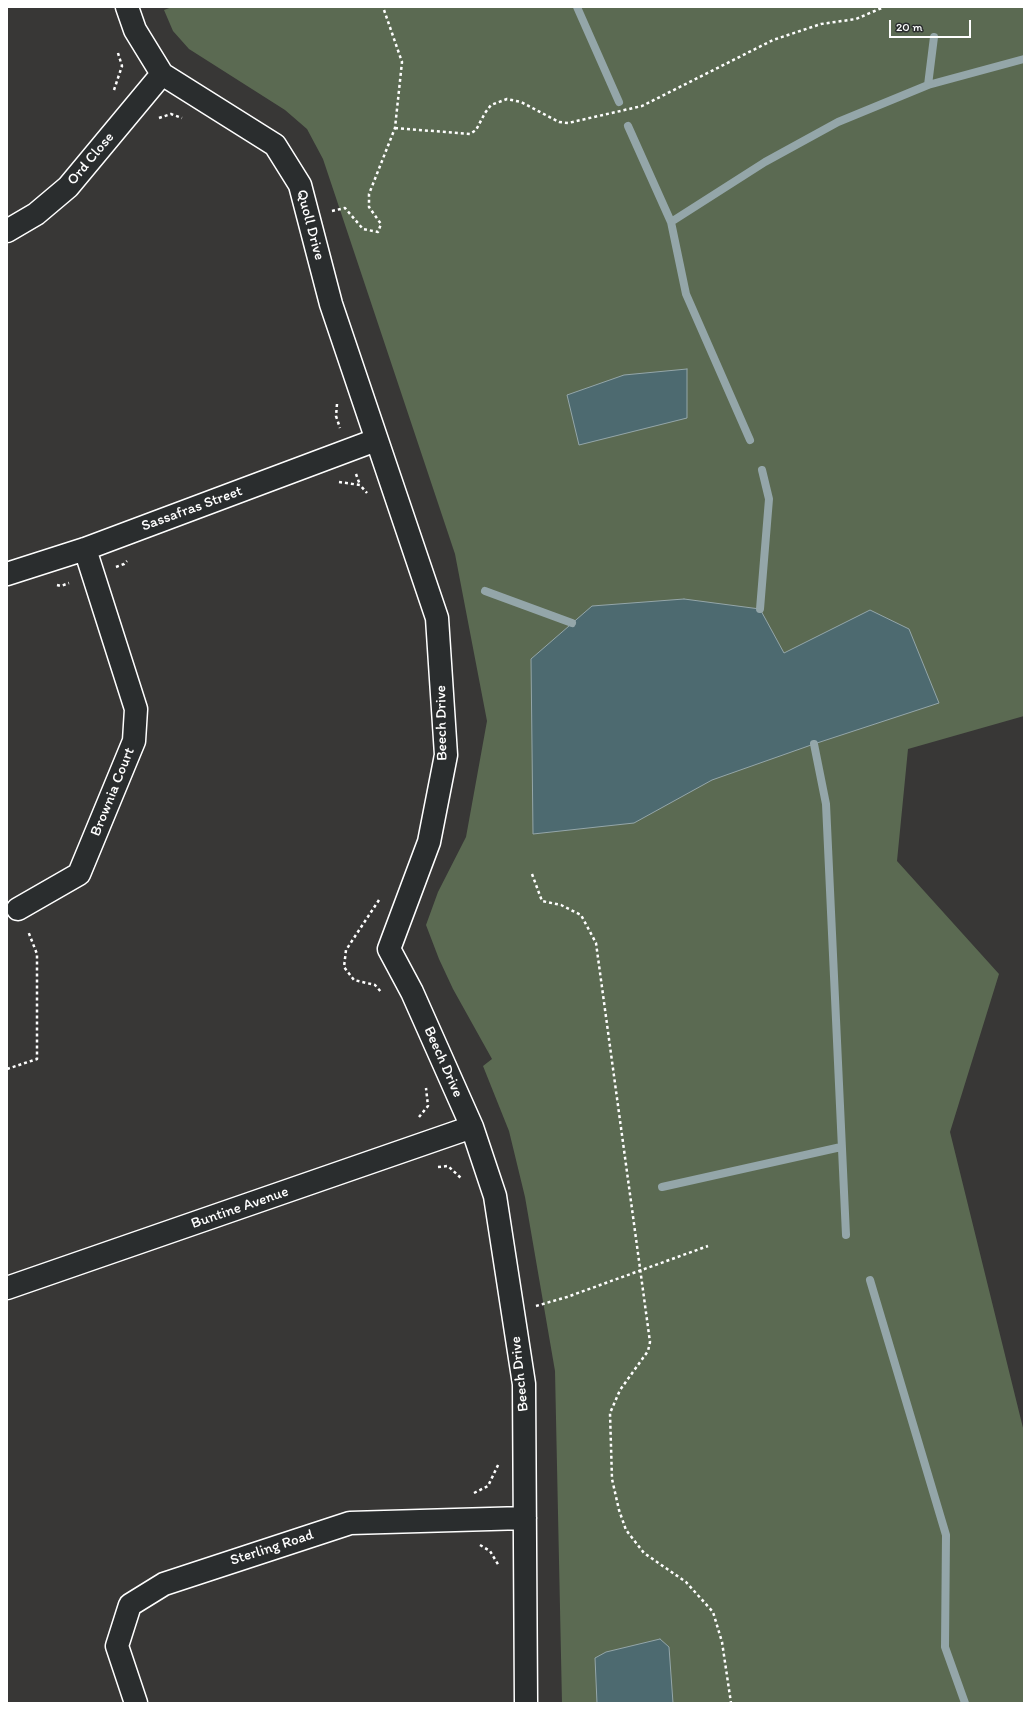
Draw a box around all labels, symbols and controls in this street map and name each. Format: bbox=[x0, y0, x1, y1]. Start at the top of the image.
scale bar bbox=[891, 12, 973, 38]
text: 20 m bbox=[896, 20, 923, 34]
street label: Ord Close bbox=[64, 129, 118, 189]
street label: Quoll Drive bbox=[292, 188, 328, 262]
street label: Sassafras Street bbox=[139, 482, 245, 536]
street label: Beech Drive bbox=[432, 685, 452, 761]
street label: Brownia Court bbox=[87, 745, 139, 839]
street label: Beech Drive bbox=[419, 1024, 467, 1100]
street label: Buntine Avenue bbox=[189, 1183, 291, 1233]
street label: Beech Drive bbox=[507, 1335, 533, 1413]
street label: Sterling Road bbox=[228, 1526, 316, 1570]

